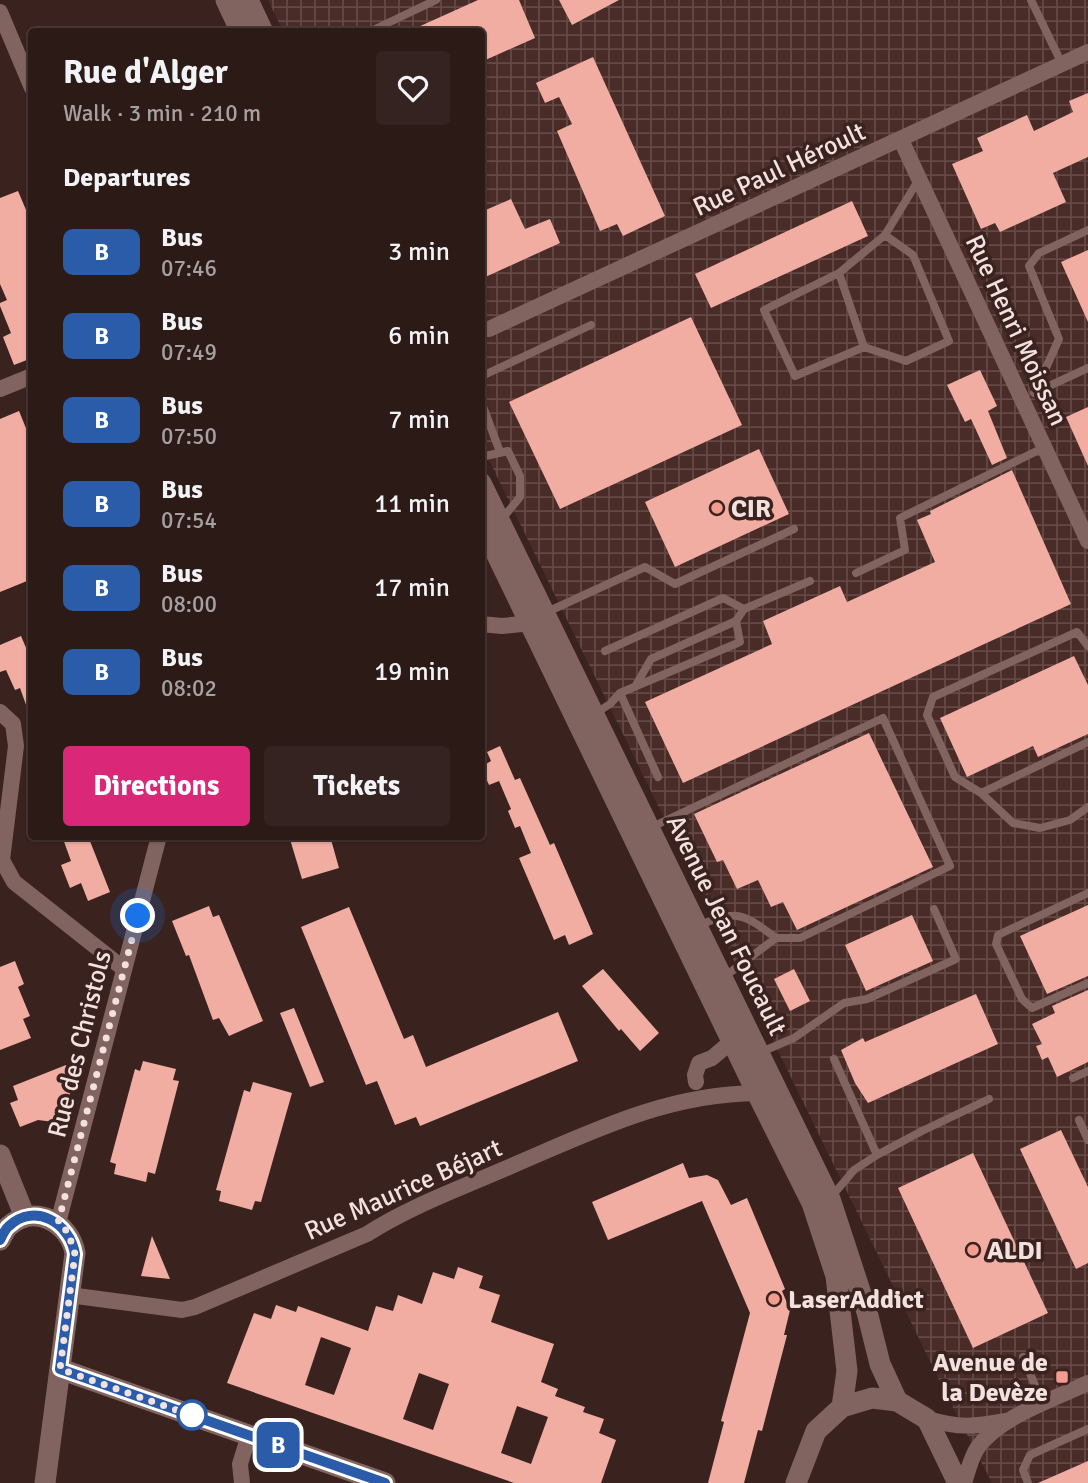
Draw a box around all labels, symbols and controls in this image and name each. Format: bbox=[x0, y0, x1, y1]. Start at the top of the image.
button: heart bbox=[376, 51, 450, 125]
text: Rue d'Alger bbox=[63, 52, 228, 93]
text: Walk · 3 min · 210 m bbox=[63, 99, 261, 128]
street label: Rue Paul Héroult bbox=[688, 116, 871, 224]
text: Departures bbox=[63, 162, 190, 194]
text: Bus bbox=[161, 222, 203, 254]
street label: Rue Henri Moissan bbox=[958, 230, 1074, 431]
text: 3 min bbox=[388, 236, 450, 268]
text: B bbox=[94, 237, 109, 267]
text: 07:46 bbox=[161, 254, 217, 283]
text: Bus bbox=[161, 306, 203, 338]
text: 6 min bbox=[388, 320, 450, 352]
text: B bbox=[94, 321, 109, 351]
text: 07:49 bbox=[161, 338, 217, 367]
text: Bus bbox=[161, 390, 203, 422]
text: 7 min bbox=[388, 404, 450, 436]
text: B bbox=[94, 405, 109, 435]
text: 07:50 bbox=[161, 422, 217, 451]
text: Bus bbox=[161, 474, 203, 506]
text: 11 min bbox=[374, 488, 450, 520]
text: B bbox=[94, 489, 109, 519]
place label: CIR bbox=[731, 493, 771, 525]
marker: CIR bbox=[709, 500, 725, 516]
text: 07:54 bbox=[161, 506, 217, 535]
text: Bus bbox=[161, 558, 203, 590]
text: 17 min bbox=[374, 572, 450, 604]
text: B bbox=[94, 573, 109, 603]
text: 08:00 bbox=[161, 590, 217, 619]
text: Bus bbox=[161, 642, 203, 674]
text: 19 min bbox=[374, 656, 450, 688]
text: B bbox=[94, 657, 109, 687]
text: 08:02 bbox=[161, 674, 217, 703]
button: Directions bbox=[63, 746, 250, 826]
button: Tickets bbox=[264, 746, 450, 826]
street label: Avenue Jean Foucault bbox=[659, 810, 793, 1041]
your location bbox=[120, 898, 155, 933]
street label: Rue des Christols bbox=[41, 947, 119, 1141]
street label: Rue Maurice Béjart bbox=[300, 1132, 507, 1248]
place label: ALDI bbox=[987, 1235, 1043, 1267]
marker: ALDI bbox=[965, 1242, 981, 1258]
place label: LaserAddict bbox=[788, 1284, 924, 1316]
marker: LaserAddict bbox=[766, 1291, 782, 1307]
place label: Avenue de la Devèze bbox=[933, 1347, 1048, 1409]
marker: Avenue de la Devèze bbox=[1054, 1369, 1070, 1385]
unlabelled marker bbox=[177, 1400, 207, 1430]
line badge: B bbox=[255, 1422, 301, 1468]
text: B bbox=[271, 1430, 285, 1460]

